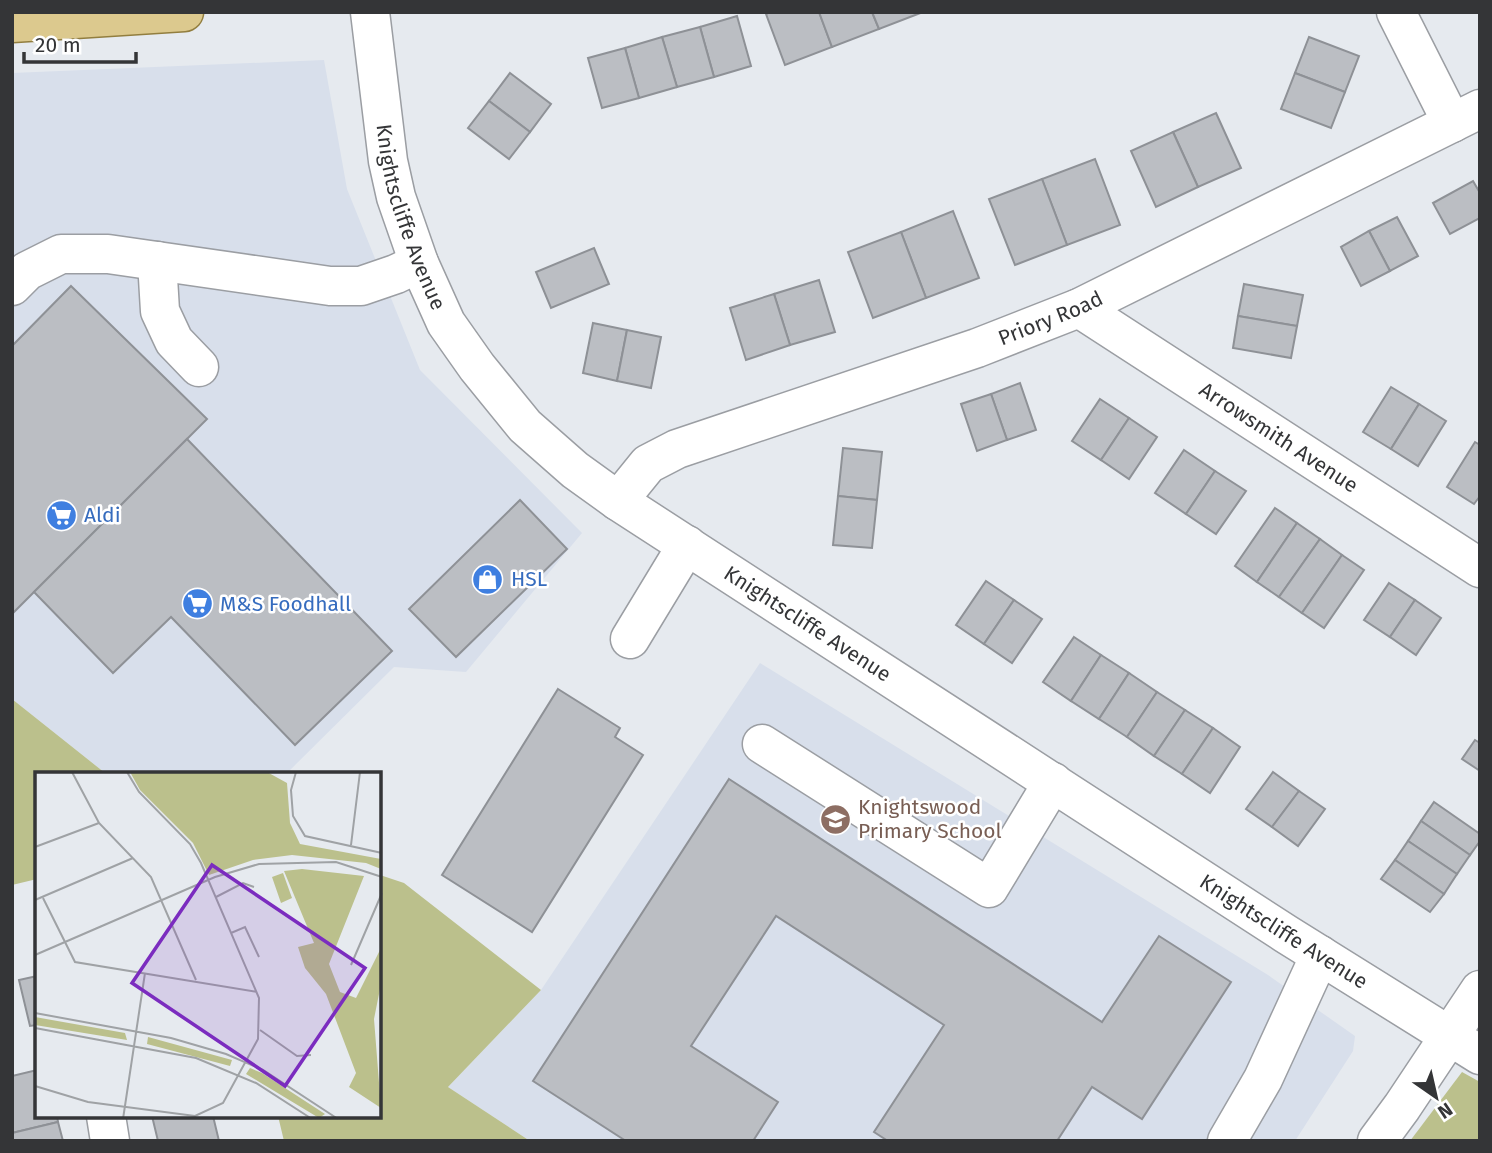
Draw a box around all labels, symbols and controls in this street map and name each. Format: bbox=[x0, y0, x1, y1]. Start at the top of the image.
scale bar bbox=[24, 21, 136, 65]
text: 20 m bbox=[35, 32, 81, 58]
street label: Knightscliffe Avenue bbox=[371, 123, 451, 314]
street label: Priory Road bbox=[994, 285, 1107, 351]
street label: Arrowsmith Avenue bbox=[1194, 377, 1363, 498]
supermarket icon: Aldi bbox=[44, 498, 78, 532]
place label: Aldi bbox=[84, 502, 121, 528]
street label: Knightscliffe Avenue bbox=[719, 560, 896, 688]
shop icon: HSL bbox=[471, 562, 505, 596]
place label: HSL bbox=[511, 566, 548, 592]
supermarket icon: M&S Foodhall bbox=[180, 587, 214, 621]
place label: M&S Foodhall bbox=[220, 591, 351, 617]
inset map bbox=[35, 772, 382, 1118]
place label: Knightswood Primary School bbox=[858, 794, 1002, 844]
school or university icon: Knightswood Primary School bbox=[818, 802, 852, 836]
street label: Knightscliffe Avenue bbox=[1195, 869, 1372, 995]
north arrow bbox=[1401, 1062, 1471, 1132]
text: N bbox=[1434, 1098, 1457, 1124]

